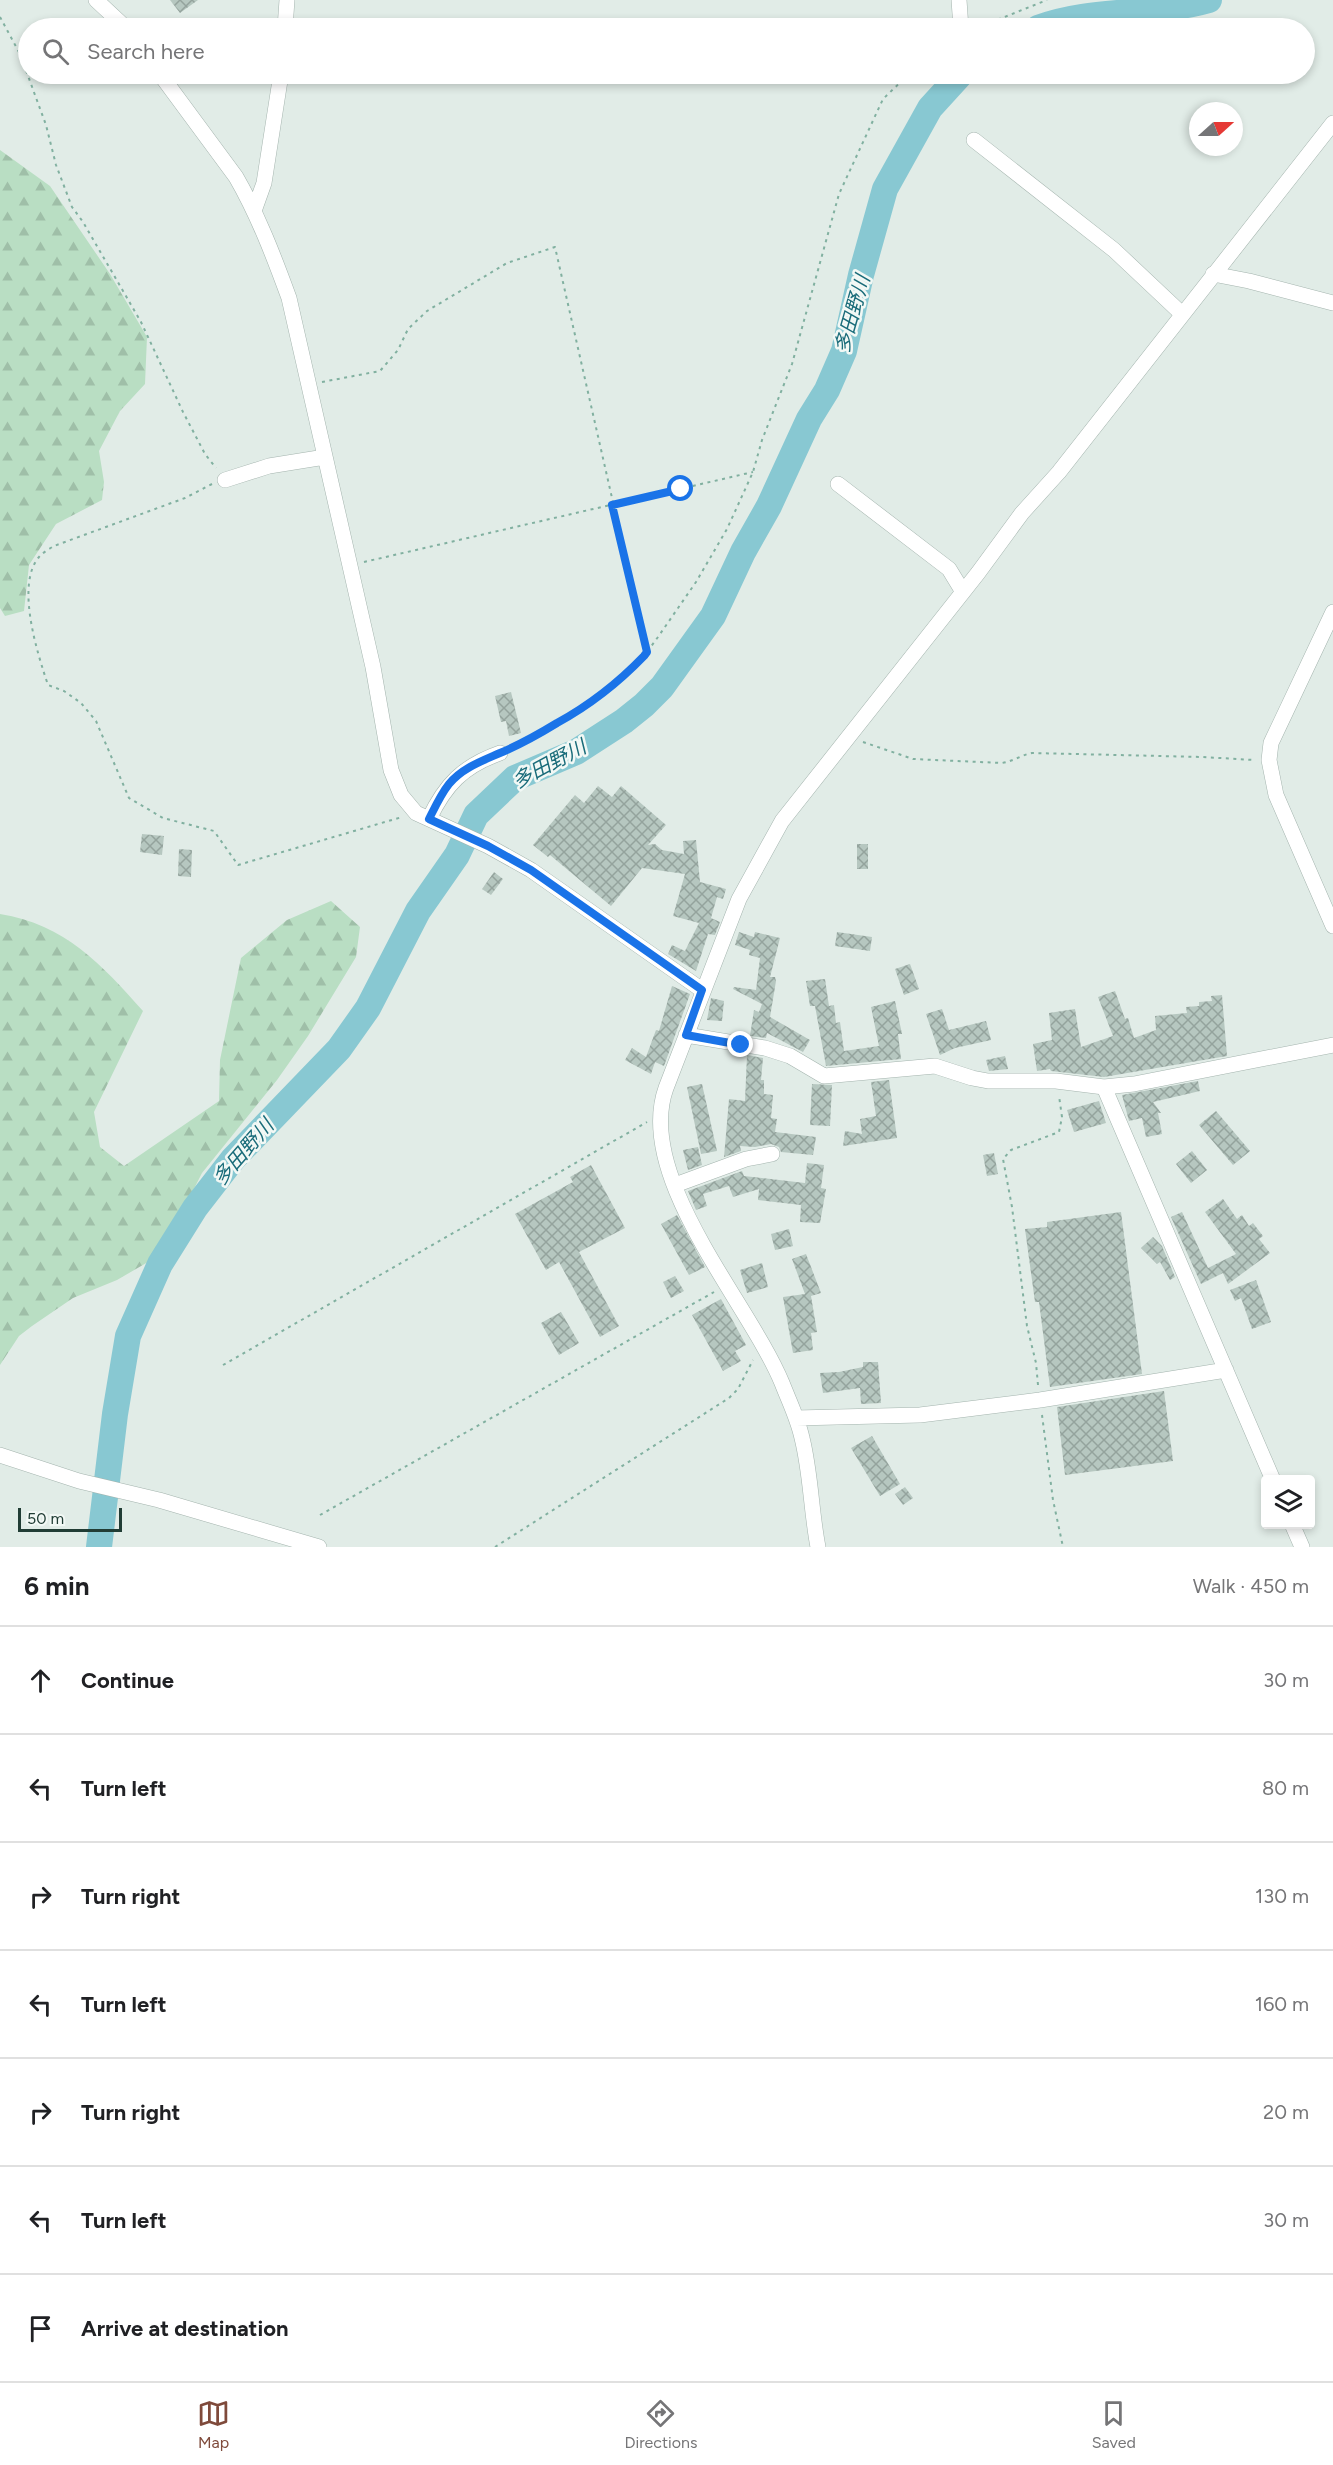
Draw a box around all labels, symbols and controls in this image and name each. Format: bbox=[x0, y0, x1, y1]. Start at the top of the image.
search box bbox=[18, 18, 1315, 84]
icon: search bbox=[39, 35, 72, 68]
text: Search here bbox=[87, 38, 205, 65]
north arrow bbox=[1189, 102, 1243, 156]
water label: 多田野川 bbox=[829, 270, 875, 356]
route start bbox=[667, 475, 693, 501]
water label: 多田野川 bbox=[508, 734, 592, 793]
route end bbox=[727, 1031, 753, 1057]
water label: 多田野川 bbox=[208, 1112, 280, 1190]
map controls bbox=[1261, 1475, 1315, 1529]
button: layers bbox=[1261, 1475, 1315, 1529]
scale bar bbox=[18, 1505, 122, 1532]
text: 50 m bbox=[27, 1509, 64, 1528]
text: 6 min bbox=[24, 1570, 90, 1602]
text: Walk · 450 m bbox=[1193, 1574, 1309, 1598]
icon: ahead bbox=[24, 1664, 57, 1697]
text: Continue bbox=[81, 1667, 174, 1694]
text: 30 m bbox=[1263, 1668, 1309, 1692]
icon: left bbox=[24, 1772, 57, 1805]
text: Turn left bbox=[81, 1775, 167, 1802]
text: 80 m bbox=[1262, 1776, 1309, 1800]
icon: right bbox=[24, 1880, 57, 1913]
text: Turn right bbox=[81, 1883, 180, 1910]
text: 130 m bbox=[1255, 1884, 1309, 1908]
icon: left bbox=[24, 1988, 57, 2021]
text: Turn left bbox=[81, 1991, 167, 2018]
text: 160 m bbox=[1255, 1992, 1309, 2016]
icon: right bbox=[24, 2096, 57, 2129]
text: Turn right bbox=[81, 2099, 180, 2126]
text: 20 m bbox=[1263, 2100, 1309, 2124]
icon: left bbox=[24, 2204, 57, 2237]
text: Turn left bbox=[81, 2207, 167, 2234]
text: 30 m bbox=[1263, 2208, 1309, 2232]
icon: arrive bbox=[24, 2312, 57, 2345]
text: Arrive at destination bbox=[81, 2315, 289, 2342]
tab: Map bbox=[197, 2397, 230, 2452]
tab: Directions bbox=[624, 2397, 697, 2452]
tab: Saved bbox=[1092, 2397, 1136, 2452]

